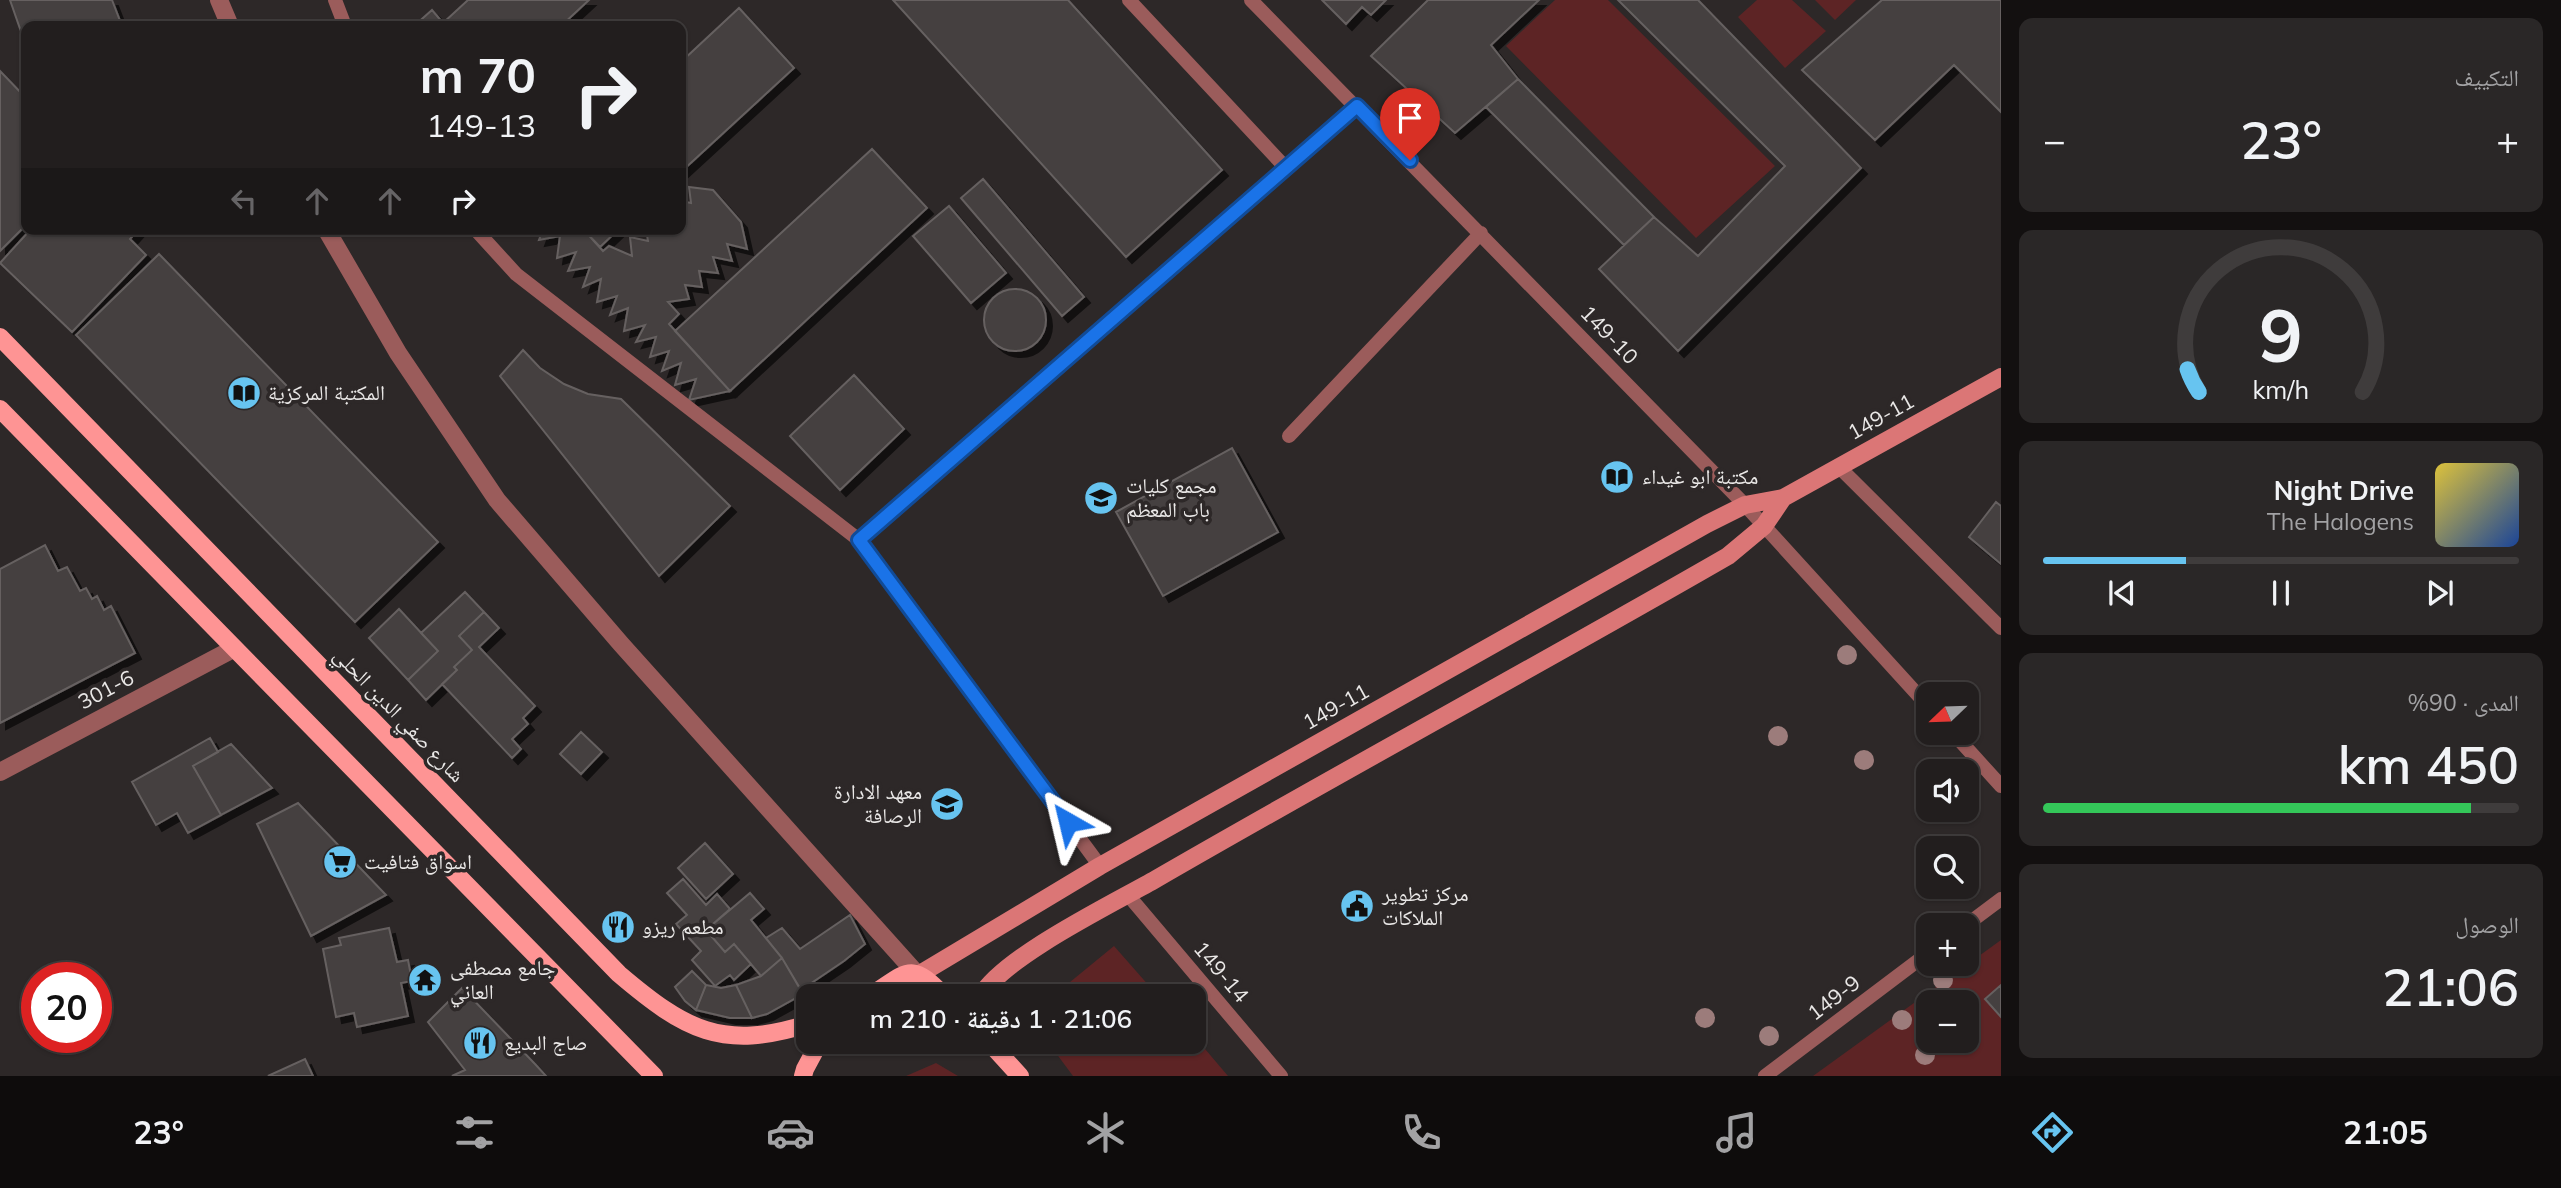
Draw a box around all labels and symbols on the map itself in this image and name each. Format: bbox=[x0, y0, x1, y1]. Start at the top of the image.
pin bbox=[1380, 88, 1440, 160]
street label: 149-10 bbox=[1575, 299, 1644, 369]
library icon: المكتبة المركزية bbox=[225, 374, 263, 412]
place label: المكتبة المركزية bbox=[268, 379, 385, 405]
street label: 149-11 bbox=[1843, 387, 1918, 445]
library icon: مكتبة ابو غيداء bbox=[1598, 458, 1636, 496]
place label: مكتبة ابو غيداء bbox=[1642, 463, 1758, 489]
place label: مجمع كليات باب المعظم bbox=[1126, 472, 1217, 524]
school or university icon: مجمع كليات باب المعظم bbox=[1082, 479, 1120, 517]
street label: شارع صفي الدين الحلي bbox=[326, 641, 471, 790]
street label: 301-6 bbox=[73, 664, 138, 715]
street label: 149-11 bbox=[1298, 677, 1373, 735]
north arrow bbox=[1916, 682, 1979, 746]
place label: معهد الادارة الرصافة bbox=[834, 778, 922, 828]
school or university icon: معهد الادارة الرصافة bbox=[928, 785, 966, 823]
position arrow bbox=[1031, 785, 1105, 859]
supermarket icon: اسواق فتافيت bbox=[321, 843, 359, 881]
place label: اسواق فتافيت bbox=[364, 848, 472, 875]
place label: مركز تطوير الملاكات bbox=[1381, 880, 1469, 930]
public building icon: مركز تطوير الملاكات bbox=[1338, 887, 1376, 925]
restaurant icon: مطعم ريزو bbox=[599, 908, 637, 946]
place label: مطعم ريزو bbox=[642, 913, 724, 941]
street label: 149-14 bbox=[1189, 935, 1255, 1008]
place label: جامع مصطفى العاني bbox=[450, 954, 555, 1008]
temple icon: جامع مصطفى العاني bbox=[406, 961, 444, 999]
speed limit sign: 20 bbox=[21, 962, 112, 1053]
street label: 149-9 bbox=[1802, 969, 1865, 1025]
restaurant icon: صاج البديع bbox=[461, 1024, 499, 1062]
place label: صاج البديع bbox=[504, 1029, 587, 1056]

